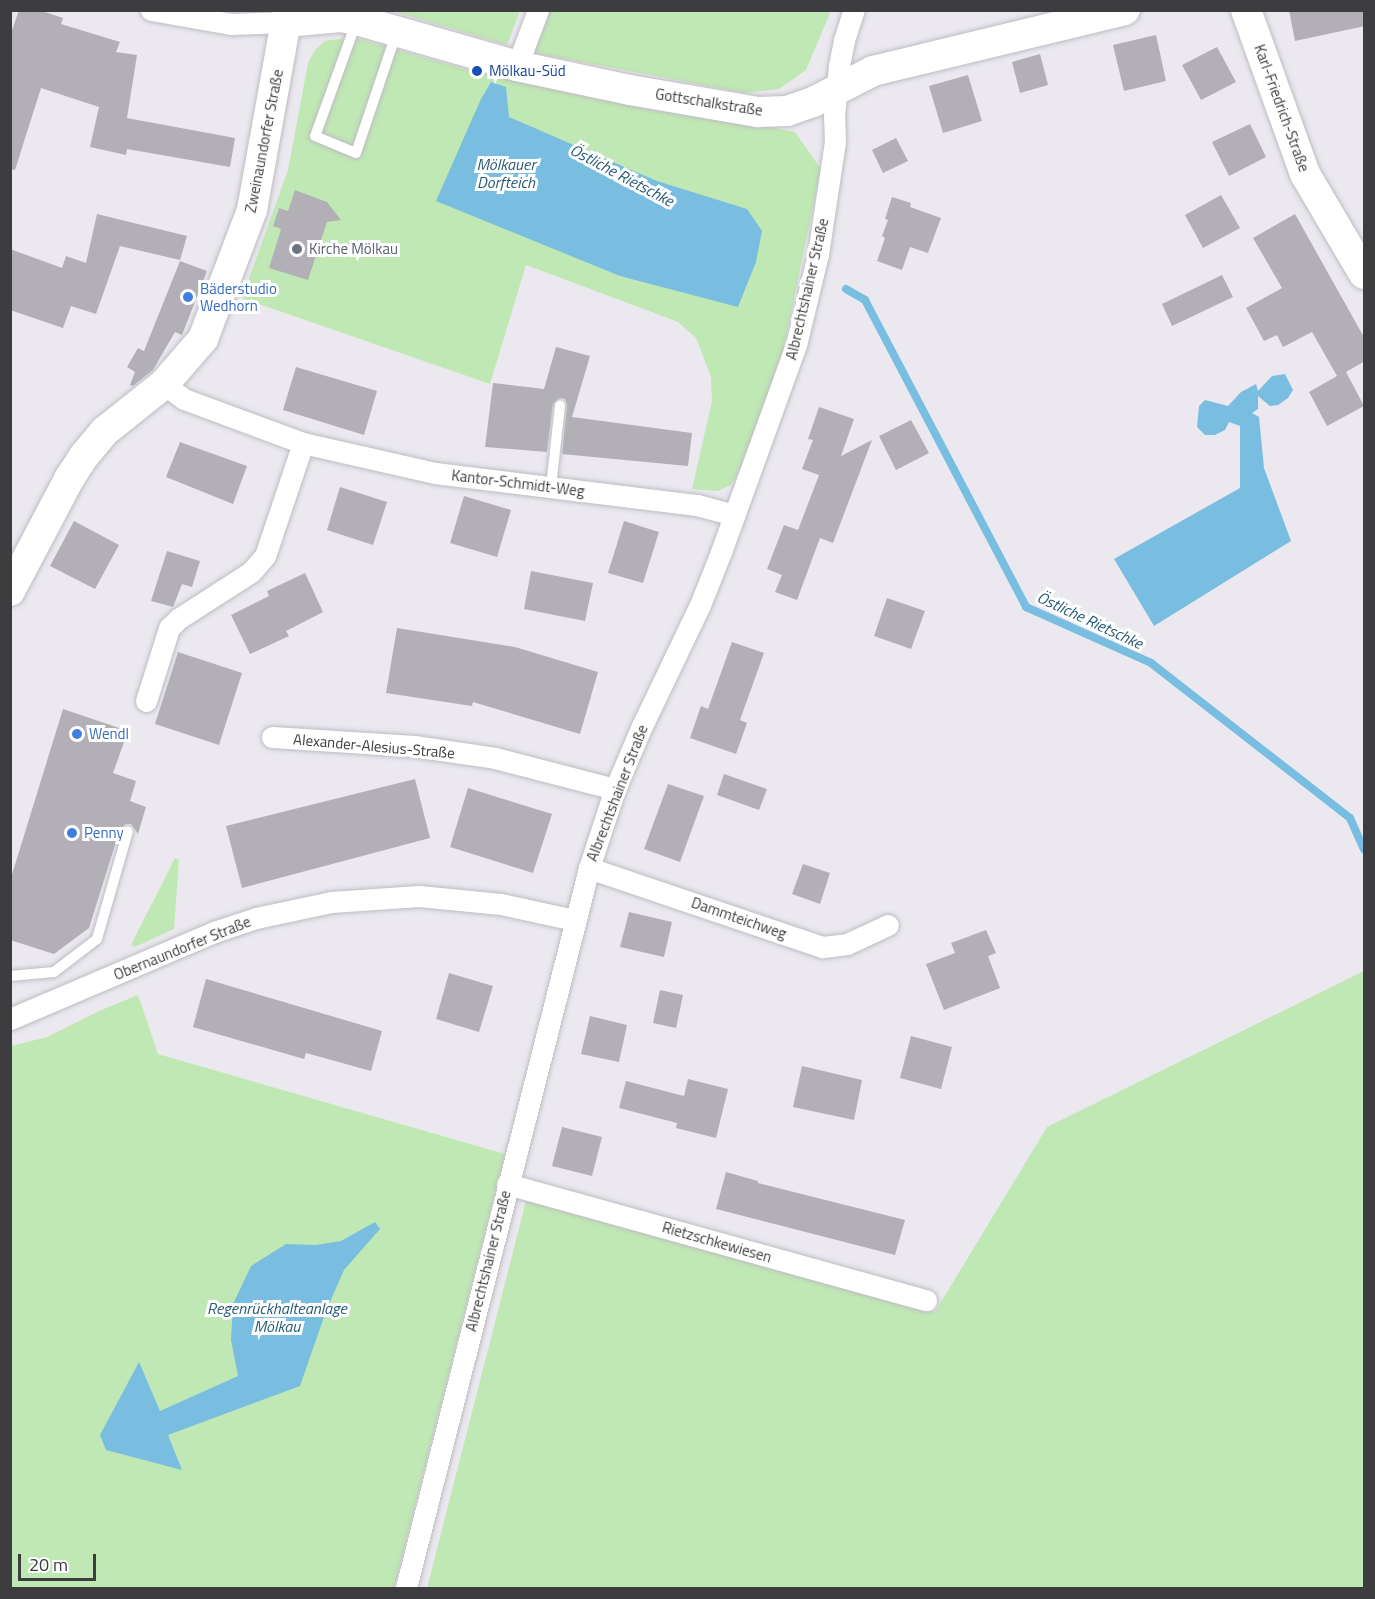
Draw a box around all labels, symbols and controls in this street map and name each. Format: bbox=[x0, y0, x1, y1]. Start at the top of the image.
street label: Karl-Friedrich-Straße bbox=[1251, 42, 1313, 174]
place label: Mölkau-Süd bbox=[489, 62, 566, 80]
marker: Mölkau-Süd bbox=[470, 64, 484, 78]
street label: Zweinaundorfer Straße bbox=[241, 68, 287, 214]
street label: Gottschalkstraße bbox=[654, 85, 764, 119]
water label: Östliche Rietschke bbox=[567, 140, 677, 210]
water label: Mölkauer Dorfteich bbox=[476, 154, 536, 192]
street label: Albrechtshainer Straße bbox=[782, 216, 832, 362]
place label: Kirche Mölkau bbox=[309, 240, 398, 258]
marker: Kirche Mölkau bbox=[290, 242, 304, 256]
place label: Bäderstudio Wedhorn bbox=[200, 279, 277, 314]
marker: Bäderstudio Wedhorn bbox=[181, 290, 195, 304]
street label: Kantor-Schmidt-Weg bbox=[450, 466, 586, 500]
water label: Östliche Rietschke bbox=[1034, 587, 1146, 653]
street label: Albrechtshainer Straße bbox=[583, 722, 651, 864]
place label: Wendl bbox=[89, 725, 129, 743]
marker: Wendl bbox=[70, 727, 84, 741]
street label: Alexander-Alesius-Straße bbox=[293, 730, 455, 762]
place label: Penny bbox=[84, 824, 124, 842]
marker: Penny bbox=[65, 826, 79, 840]
street label: Dammteichweg bbox=[689, 893, 789, 943]
street label: Obernaundorfer Straße bbox=[111, 912, 253, 984]
street label: Albrechtshainer Straße bbox=[462, 1189, 514, 1333]
street label: Rietzschkewiesen bbox=[660, 1218, 774, 1266]
water label: Regenrückhalteanlage Mölkau bbox=[207, 1298, 347, 1336]
scale bar bbox=[21, 1542, 99, 1580]
text: 20 m bbox=[29, 1551, 68, 1578]

